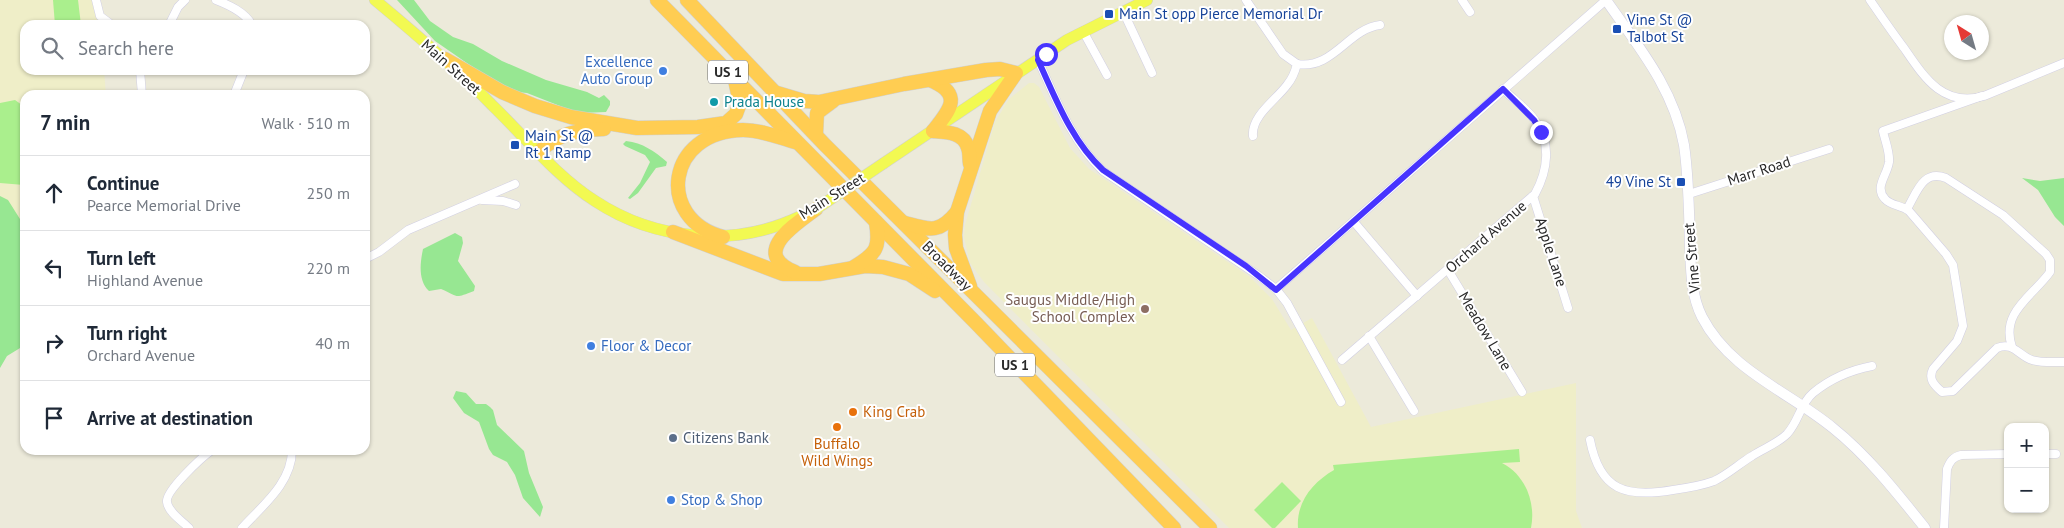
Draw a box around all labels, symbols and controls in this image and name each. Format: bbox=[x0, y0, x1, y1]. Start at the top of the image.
place label: Main St opp Pierce Memorial Dr bbox=[1119, 4, 1323, 23]
marker: Main St opp Pierce Memorial Dr bbox=[1103, 8, 1115, 20]
place label: Vine St @ Talbot St bbox=[1626, 10, 1692, 46]
north arrow bbox=[1944, 15, 1989, 60]
search box bbox=[20, 20, 370, 75]
marker: Vine St @ Talbot St bbox=[1611, 23, 1623, 35]
icon: search bbox=[38, 34, 66, 62]
street label: Main Street bbox=[418, 35, 485, 98]
text: Search here bbox=[78, 36, 174, 60]
route start bbox=[1035, 43, 1058, 66]
place label: Excellence Auto Group bbox=[581, 52, 653, 88]
road number: US 1 bbox=[708, 61, 748, 84]
marker: Excellence Auto Group bbox=[657, 65, 669, 77]
place label: Prada House bbox=[724, 92, 804, 111]
marker: Prada House bbox=[708, 96, 720, 108]
text: 7 min bbox=[40, 109, 90, 136]
text: Walk · 510 m bbox=[261, 113, 350, 133]
route end bbox=[1530, 121, 1553, 144]
place label: Main St @ Rt 1 Ramp bbox=[525, 126, 594, 162]
marker: Main St @ Rt 1 Ramp bbox=[509, 139, 521, 151]
street label: Marr Road bbox=[1725, 151, 1793, 190]
street label: Main Street bbox=[795, 168, 868, 223]
text: Continue bbox=[87, 171, 159, 195]
place label: 49 Vine St bbox=[1606, 172, 1671, 191]
marker: 49 Vine St bbox=[1675, 176, 1687, 188]
icon: ahead bbox=[40, 179, 68, 207]
text: 250 m bbox=[307, 183, 350, 203]
text: Pearce Memorial Drive bbox=[87, 195, 241, 215]
street label: Orchard Avenue bbox=[1441, 196, 1530, 277]
street label: Apple Lane bbox=[1531, 215, 1572, 289]
street label: Vine Street bbox=[1679, 222, 1704, 295]
street label: Broadway bbox=[918, 237, 976, 295]
text: Turn left bbox=[87, 246, 156, 270]
icon: left bbox=[40, 254, 68, 282]
text: 220 m bbox=[307, 258, 350, 278]
text: Highland Avenue bbox=[87, 270, 203, 290]
street label: Meadow Lane bbox=[1455, 288, 1516, 373]
place label: Saugus Middle/High School Complex bbox=[1005, 290, 1135, 326]
marker: Saugus Middle/High School Complex bbox=[1139, 303, 1151, 315]
text: Turn right bbox=[87, 321, 167, 345]
icon: right bbox=[40, 329, 68, 357]
text: 40 m bbox=[315, 333, 350, 353]
place label: Floor & Decor bbox=[601, 336, 691, 355]
marker: Floor & Decor bbox=[585, 340, 597, 352]
text: Orchard Avenue bbox=[87, 345, 195, 365]
road number: US 1 bbox=[995, 354, 1035, 376]
place label: King Crab bbox=[863, 402, 925, 421]
icon: arrive bbox=[40, 404, 68, 432]
text: Arrive at destination bbox=[87, 406, 253, 430]
marker: King Crab bbox=[847, 406, 859, 418]
marker: Buffalo Wild Wings bbox=[831, 421, 843, 433]
map controls bbox=[2004, 423, 2049, 513]
button: + bbox=[2004, 423, 2049, 468]
place label: Citizens Bank bbox=[683, 428, 770, 447]
marker: Citizens Bank bbox=[667, 432, 679, 444]
place label: Buffalo Wild Wings bbox=[801, 434, 873, 470]
button: − bbox=[2004, 468, 2049, 513]
place label: Stop & Shop bbox=[681, 490, 763, 509]
marker: Stop & Shop bbox=[665, 494, 677, 506]

